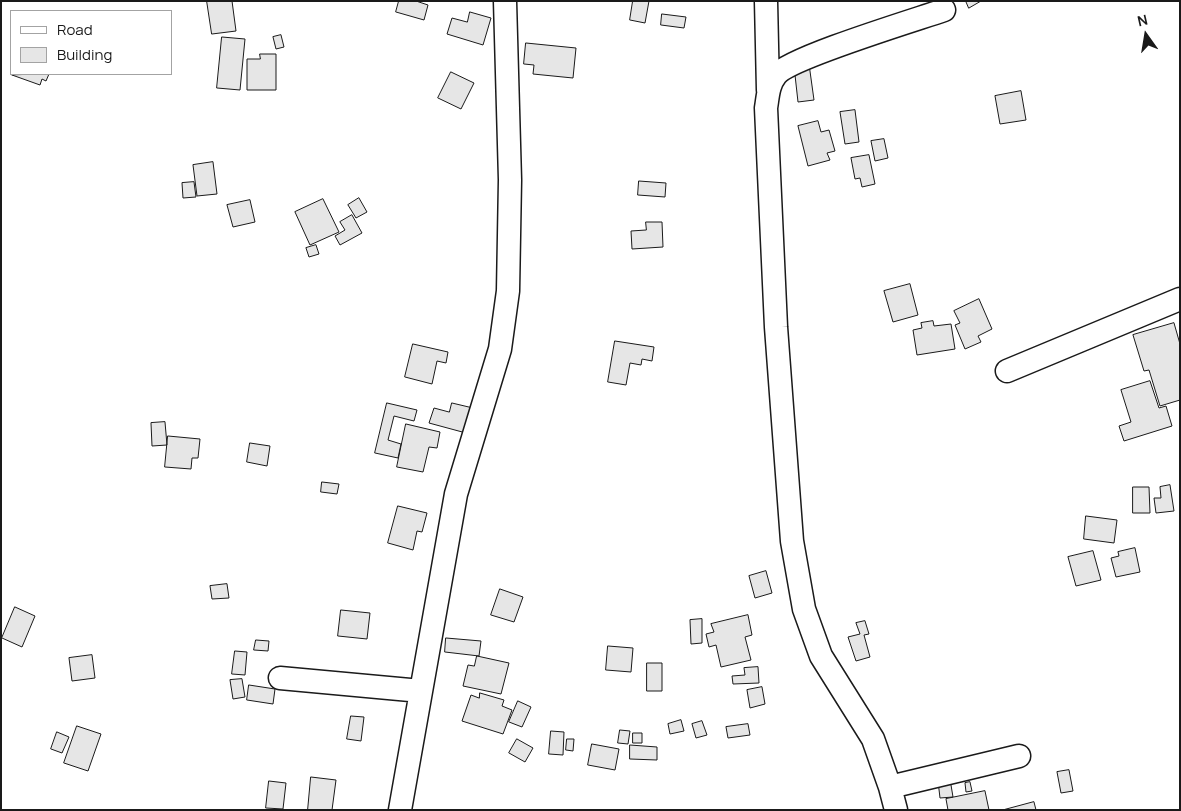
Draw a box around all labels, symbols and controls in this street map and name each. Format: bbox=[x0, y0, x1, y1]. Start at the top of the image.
legend bbox=[10, 10, 172, 75]
north arrow bbox=[1121, 10, 1171, 60]
text: N bbox=[1135, 10, 1150, 30]
text: Road bbox=[57, 19, 93, 40]
text: Building bbox=[57, 44, 112, 65]

